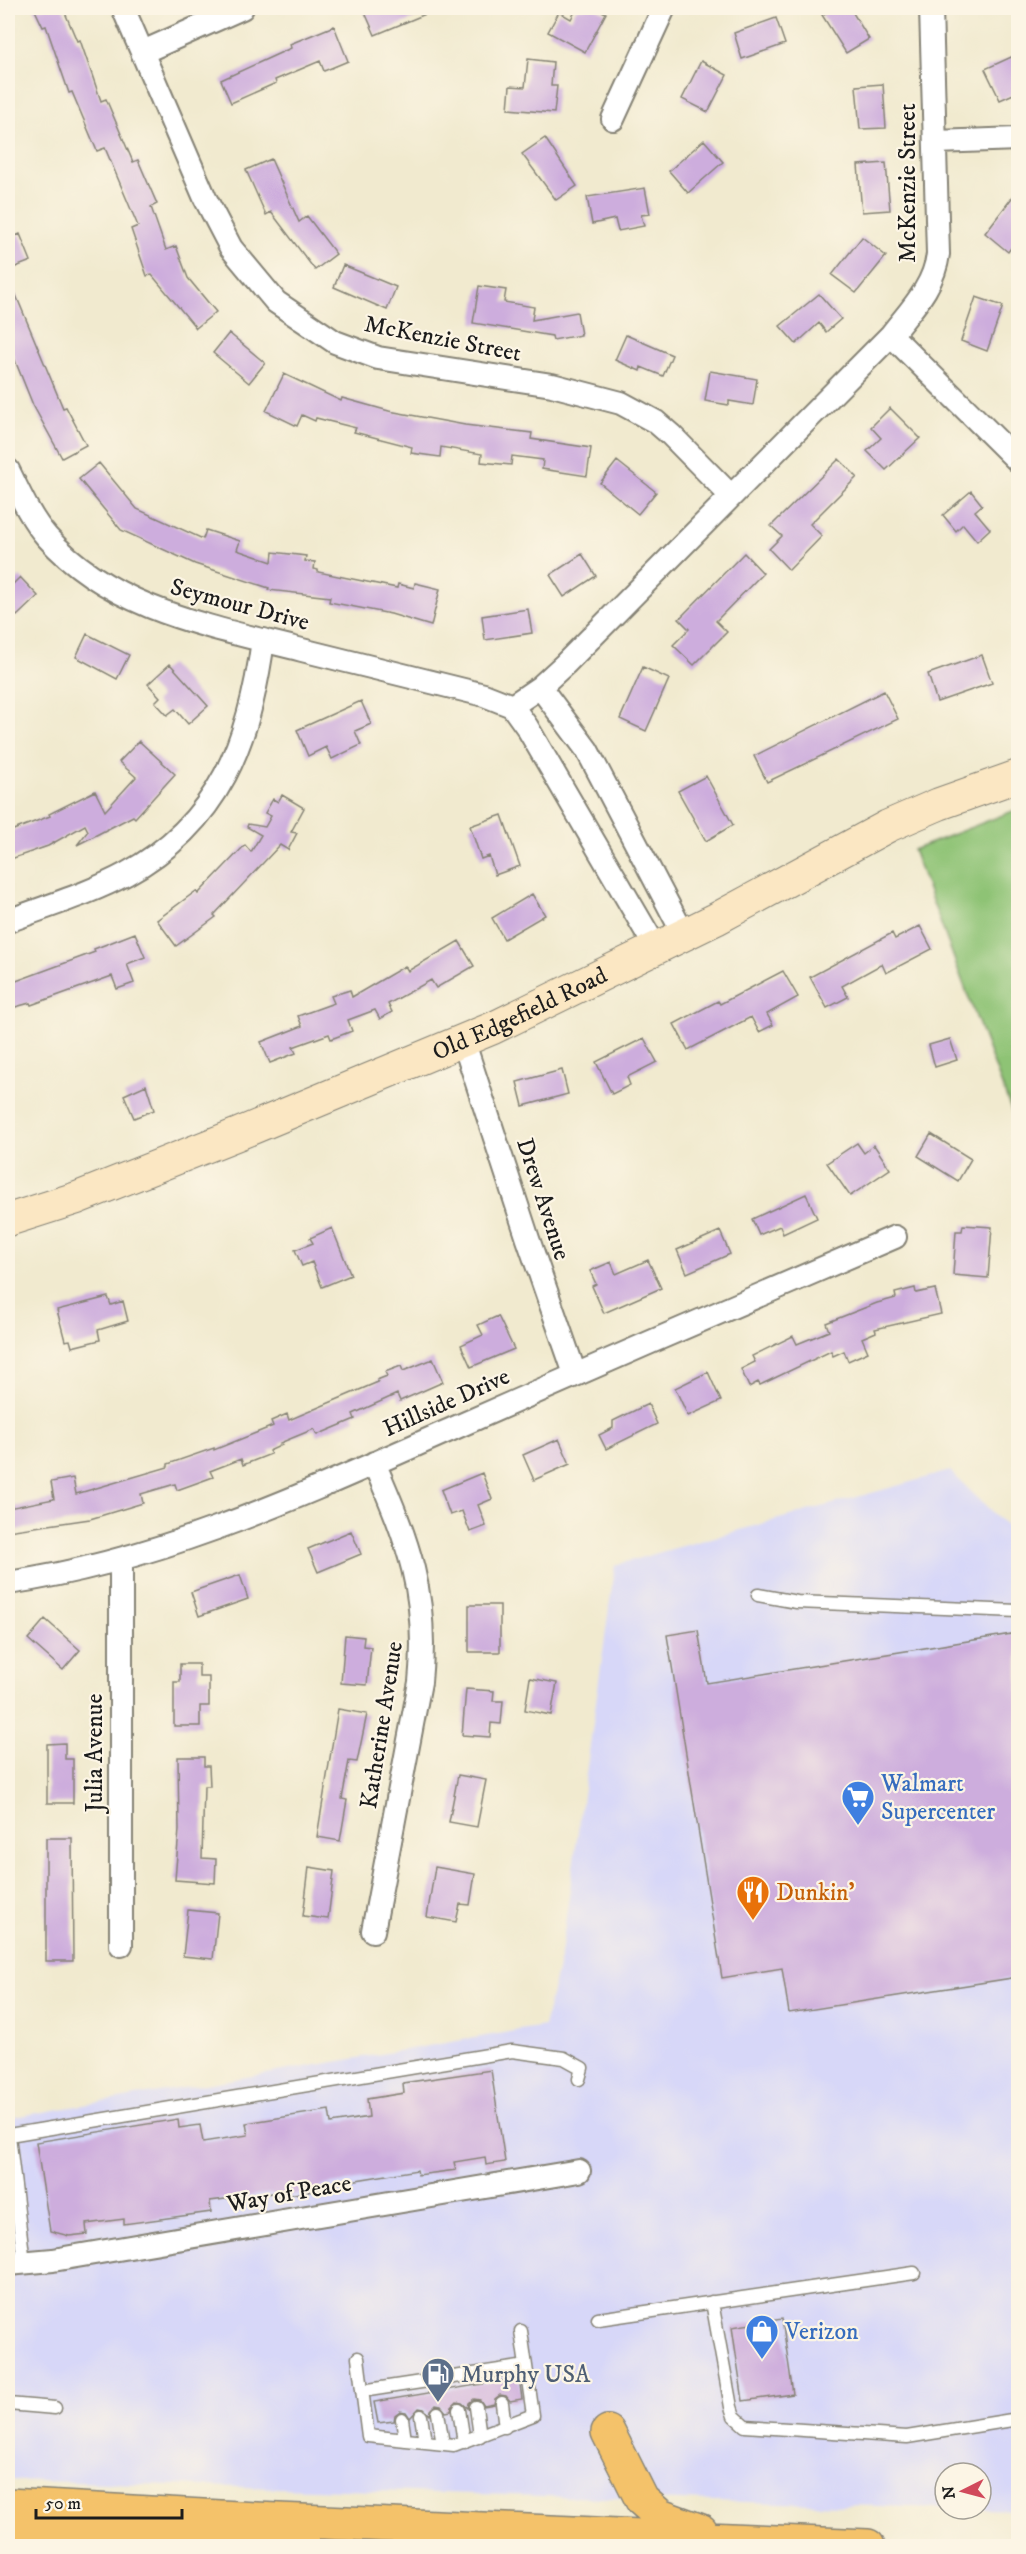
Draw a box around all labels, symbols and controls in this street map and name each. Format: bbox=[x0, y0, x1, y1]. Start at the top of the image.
street label: McKenzie Street bbox=[893, 103, 923, 263]
street label: McKenzie Street bbox=[362, 309, 524, 369]
street label: Seymour Drive bbox=[167, 572, 313, 638]
street label: Old Edgefield Road bbox=[428, 961, 612, 1068]
street label: Drew Avenue bbox=[509, 1135, 577, 1264]
street label: Hillside Drive bbox=[378, 1362, 514, 1444]
street label: Katherine Avenue bbox=[354, 1639, 410, 1811]
street label: Julia Avenue bbox=[80, 1694, 110, 1814]
place label: Walmart Supercenter bbox=[880, 1769, 995, 1827]
supermarket icon: Walmart Supercenter bbox=[840, 1779, 876, 1826]
restaurant icon: Dunkin' bbox=[735, 1874, 771, 1921]
place label: Dunkin' bbox=[776, 1878, 855, 1908]
street label: Way of Peace bbox=[224, 2168, 354, 2220]
shop icon: Verizon bbox=[744, 2313, 780, 2360]
place label: Verizon bbox=[784, 2317, 859, 2347]
fuel station icon: Murphy USA bbox=[420, 2356, 456, 2403]
place label: Murphy USA bbox=[461, 2360, 591, 2390]
north arrow bbox=[933, 2461, 993, 2521]
scale bar bbox=[36, 2482, 182, 2520]
text: N bbox=[938, 2485, 960, 2500]
text: 50 m bbox=[45, 2493, 81, 2515]

